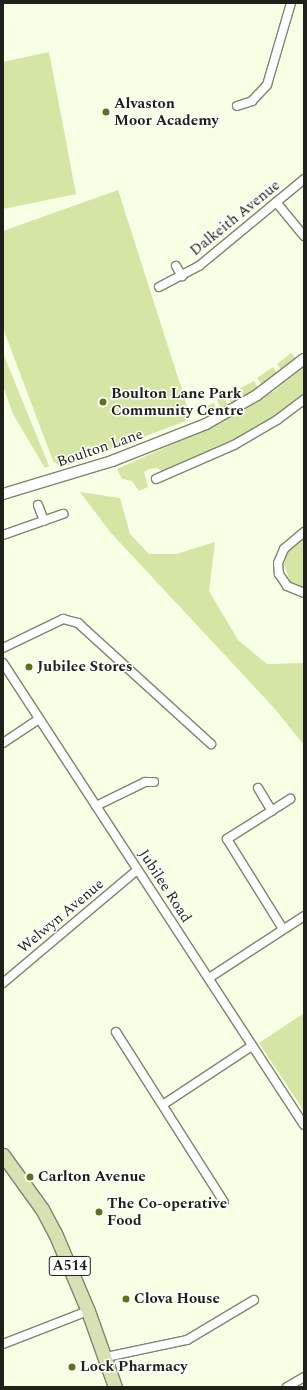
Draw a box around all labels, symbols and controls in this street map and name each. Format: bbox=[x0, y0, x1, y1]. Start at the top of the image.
place label: Alvaston Moor Academy bbox=[114, 94, 219, 129]
marker: Alvaston Moor Academy bbox=[101, 107, 111, 117]
street label: Dalkeith Avenue bbox=[186, 176, 284, 260]
place label: Boulton Lane Park Community Centre bbox=[111, 384, 244, 419]
marker: Boulton Lane Park Community Centre bbox=[98, 397, 108, 407]
street label: Boulton Lane bbox=[55, 425, 145, 471]
place label: Jubilee Stores bbox=[37, 658, 133, 676]
marker: Jubilee Stores bbox=[24, 662, 34, 672]
street label: Jubilee Road bbox=[135, 846, 195, 926]
street label: Welwyn Avenue bbox=[14, 875, 108, 957]
place label: Carlton Avenue bbox=[38, 1168, 146, 1186]
marker: Carlton Avenue bbox=[25, 1172, 35, 1182]
place label: The Co-operative Food bbox=[107, 1194, 227, 1229]
marker: The Co-operative Food bbox=[94, 1207, 104, 1217]
road number: A514 bbox=[48, 1254, 92, 1278]
place label: Clova House bbox=[134, 1290, 220, 1308]
marker: Clova House bbox=[121, 1294, 131, 1304]
place label: Lock Pharmacy bbox=[80, 1358, 188, 1376]
marker: Lock Pharmacy bbox=[67, 1362, 77, 1372]

